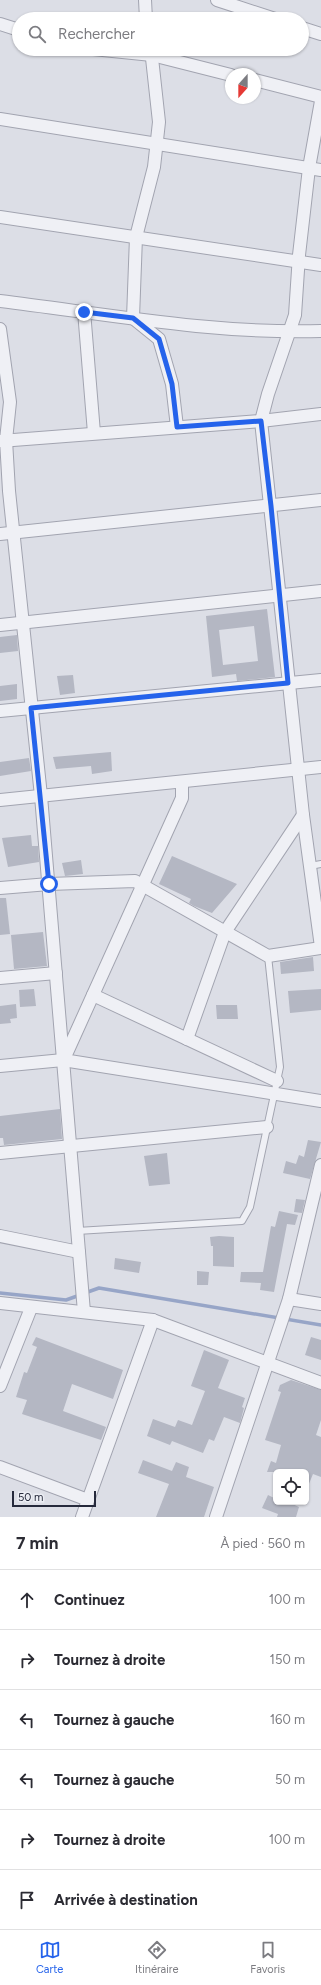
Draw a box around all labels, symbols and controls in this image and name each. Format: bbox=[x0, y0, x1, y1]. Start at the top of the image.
search box bbox=[12, 12, 309, 56]
icon: search bbox=[26, 23, 48, 45]
text: Rechercher bbox=[58, 25, 135, 43]
north arrow bbox=[225, 68, 261, 104]
route end bbox=[75, 303, 93, 321]
route start bbox=[40, 875, 58, 893]
map controls bbox=[273, 1469, 309, 1505]
button: locate bbox=[273, 1469, 309, 1505]
scale bar bbox=[12, 1489, 96, 1508]
text: 50 m bbox=[18, 1491, 43, 1504]
text: 7 min bbox=[16, 1533, 58, 1553]
text: À pied · 560 m bbox=[220, 1536, 305, 1551]
icon: ahead bbox=[16, 1589, 38, 1611]
text: Continuez bbox=[54, 1591, 125, 1609]
text: 100 m bbox=[269, 1592, 305, 1607]
icon: right bbox=[16, 1649, 38, 1671]
text: Tournez à droite bbox=[54, 1651, 165, 1669]
text: 150 m bbox=[270, 1652, 305, 1667]
icon: left bbox=[16, 1709, 38, 1731]
text: Tournez à gauche bbox=[54, 1711, 174, 1729]
text: 160 m bbox=[270, 1712, 305, 1727]
icon: left bbox=[16, 1769, 38, 1791]
text: Tournez à gauche bbox=[54, 1771, 174, 1789]
text: 50 m bbox=[275, 1772, 305, 1787]
icon: right bbox=[16, 1829, 38, 1851]
text: Tournez à droite bbox=[54, 1831, 165, 1849]
text: 100 m bbox=[269, 1832, 305, 1847]
icon: arrive bbox=[16, 1889, 38, 1911]
text: Arrivée à destination bbox=[54, 1891, 198, 1909]
tab: Carte bbox=[36, 1939, 63, 1976]
tab: Itinéraire bbox=[135, 1939, 179, 1976]
tab: Favoris bbox=[250, 1939, 285, 1976]

